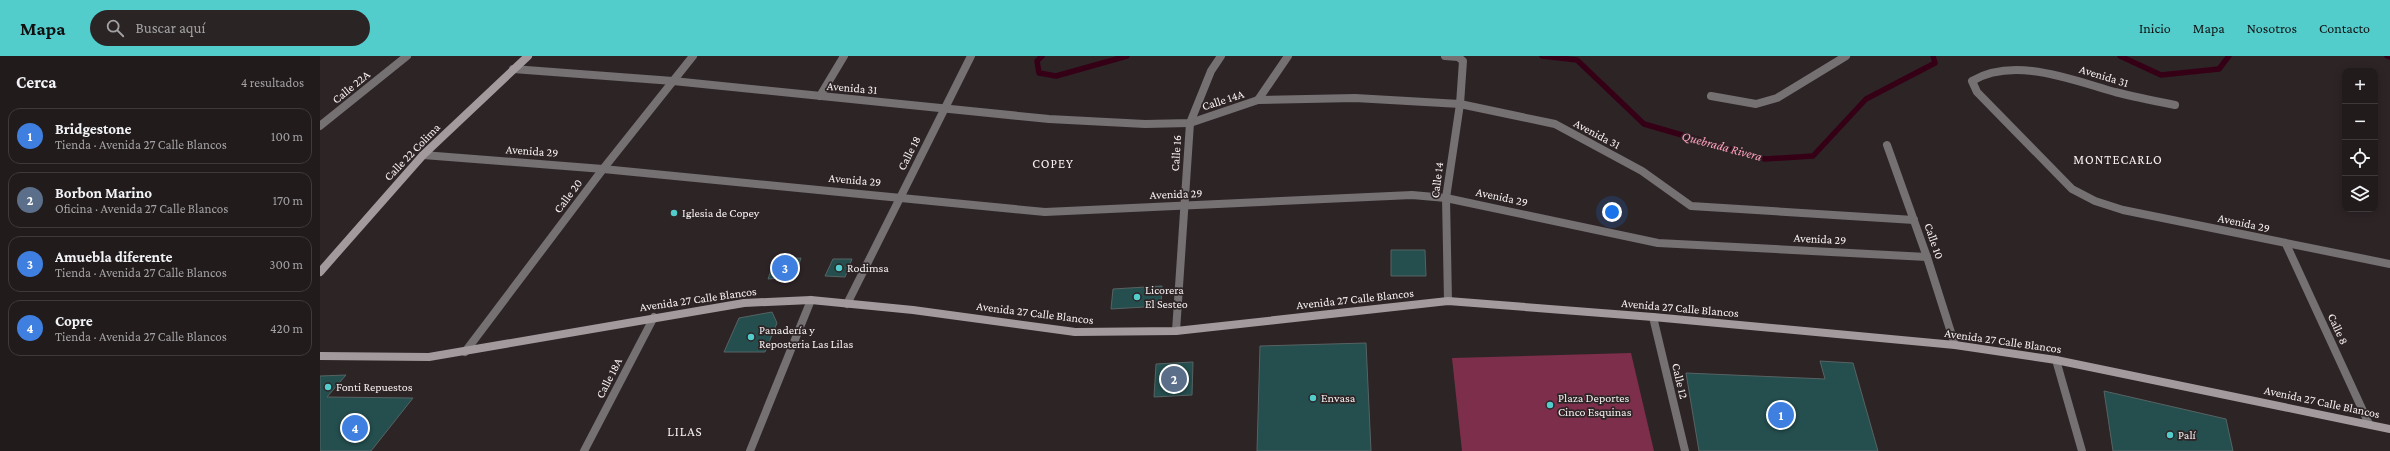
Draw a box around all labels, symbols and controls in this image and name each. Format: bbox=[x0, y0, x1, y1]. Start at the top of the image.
search box bbox=[90, 10, 370, 46]
icon: search bbox=[104, 17, 126, 39]
text: Mapa bbox=[20, 18, 66, 39]
text: Buscar aquí bbox=[136, 20, 205, 36]
text: Inicio bbox=[2139, 20, 2171, 36]
text: Mapa bbox=[2193, 20, 2225, 36]
text: Nosotros bbox=[2247, 20, 2297, 36]
text: Contacto bbox=[2319, 20, 2370, 36]
street label: Avenida 31 bbox=[2078, 62, 2130, 90]
street label: Calle 22A bbox=[329, 67, 373, 106]
map controls bbox=[2342, 68, 2378, 212]
button: + bbox=[2342, 68, 2378, 104]
text: Cerca bbox=[16, 73, 56, 92]
text: 4 resultados bbox=[241, 75, 304, 90]
street label: Avenida 31 bbox=[826, 79, 878, 97]
street label: Calle 14A bbox=[1200, 87, 1246, 113]
button: − bbox=[2342, 104, 2378, 140]
street label: Avenida 31 bbox=[1571, 116, 1623, 152]
street label: Calle 22 Colima bbox=[381, 120, 443, 184]
text: Bridgestone bbox=[55, 121, 132, 137]
water label: Quebrada Rivera bbox=[1680, 128, 1764, 164]
text: 1 bbox=[28, 129, 32, 144]
text: 100 m bbox=[271, 129, 303, 144]
street label: Calle 18 bbox=[894, 133, 924, 173]
street label: Calle 16 bbox=[1168, 134, 1184, 172]
text: Tienda · Avenida 27 Calle Blancos bbox=[55, 137, 227, 152]
button: locate bbox=[2342, 140, 2378, 176]
street label: Avenida 29 bbox=[505, 142, 559, 160]
district label: MONTECARLO bbox=[2073, 152, 2163, 167]
district label: COPEY bbox=[1032, 156, 1074, 171]
street label: Calle 14 bbox=[1428, 161, 1446, 199]
street label: Avenida 29 bbox=[828, 171, 882, 189]
street label: Calle 20 bbox=[551, 176, 585, 216]
button: layers bbox=[2342, 176, 2378, 212]
text: Borbon Marino bbox=[55, 185, 152, 201]
street label: Avenida 29 bbox=[1475, 185, 1529, 209]
street label: Avenida 29 bbox=[1149, 186, 1203, 202]
text: 2 bbox=[27, 193, 33, 208]
text: 170 m bbox=[273, 193, 303, 208]
text: Oficina · Avenida 27 Calle Blancos bbox=[55, 201, 228, 216]
your location bbox=[1602, 202, 1622, 222]
place label: Iglesia de Copey bbox=[682, 206, 760, 220]
marker: Iglesia de Copey bbox=[669, 208, 679, 218]
street label: Avenida 29 bbox=[2217, 211, 2271, 235]
street label: Calle 10 bbox=[1921, 221, 1947, 261]
street label: Avenida 29 bbox=[1793, 231, 1847, 247]
text: Amuebla diferente bbox=[55, 249, 172, 265]
pin: 3 bbox=[772, 253, 798, 283]
text: 3 bbox=[27, 257, 33, 272]
text: 300 m bbox=[269, 257, 303, 272]
place label: Rodimsa bbox=[847, 261, 889, 275]
marker: Rodimsa bbox=[834, 263, 844, 273]
text: Tienda · Avenida 27 Calle Blancos bbox=[55, 265, 227, 280]
place label: Licorera El Sesteo bbox=[1145, 283, 1188, 311]
street label: Avenida 27 Calle Blancos bbox=[639, 284, 758, 314]
street label: Avenida 27 Calle Blancos bbox=[1296, 286, 1415, 312]
marker: Licorera El Sesteo bbox=[1132, 292, 1142, 302]
street label: Avenida 27 Calle Blancos bbox=[1621, 296, 1740, 320]
street label: Avenida 27 Calle Blancos bbox=[976, 299, 1095, 327]
street label: Calle 8 bbox=[2325, 311, 2351, 347]
text: Copre bbox=[55, 313, 93, 329]
text: 4 bbox=[26, 321, 34, 336]
text: 420 m bbox=[270, 321, 303, 336]
place label: Panadería y Reposteria Las Lilas bbox=[759, 323, 853, 351]
street label: Avenida 27 Calle Blancos bbox=[1944, 326, 2063, 356]
text: Tienda · Avenida 27 Calle Blancos bbox=[55, 329, 227, 344]
marker: Panadería y Reposteria Las Lilas bbox=[746, 332, 756, 342]
street label: Calle 18A bbox=[593, 355, 625, 401]
street label: Calle 12 bbox=[1669, 362, 1691, 400]
pin: 2 bbox=[1161, 364, 1187, 394]
place label: Fonti Repuestos bbox=[336, 380, 413, 394]
marker: Fonti Repuestos bbox=[323, 382, 333, 392]
street label: Avenida 27 Calle Blancos bbox=[2263, 383, 2381, 421]
place label: Envasa bbox=[1321, 391, 1356, 405]
place label: Plaza Deportes Cinco Esquinas bbox=[1558, 391, 1632, 419]
marker: Envasa bbox=[1308, 393, 1318, 403]
marker: Plaza Deportes Cinco Esquinas bbox=[1545, 400, 1555, 410]
pin: 1 bbox=[1768, 400, 1794, 430]
pin: 4 bbox=[342, 413, 368, 443]
district label: LILAS bbox=[667, 424, 703, 439]
place label: Palí bbox=[2178, 428, 2197, 442]
marker: Palí bbox=[2165, 430, 2175, 440]

